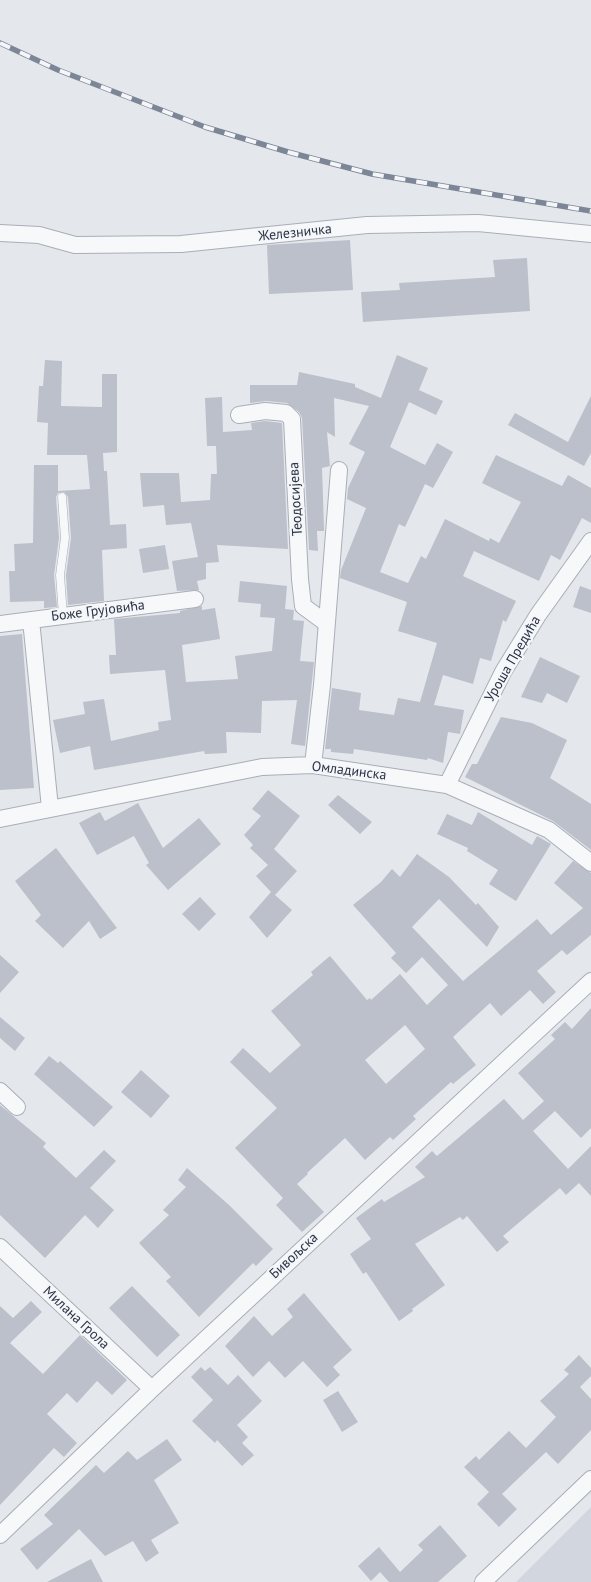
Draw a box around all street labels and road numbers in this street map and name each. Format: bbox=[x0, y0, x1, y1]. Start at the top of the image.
street label: Железничка bbox=[258, 221, 332, 245]
street label: Теодосијева bbox=[286, 462, 306, 536]
street label: Боже Грујовића bbox=[50, 597, 146, 625]
street label: Уроша Предића bbox=[482, 613, 544, 705]
street label: Омладинска bbox=[311, 758, 387, 784]
street label: Бивољска bbox=[266, 1229, 322, 1283]
street label: Милана Грола bbox=[39, 1283, 113, 1353]

